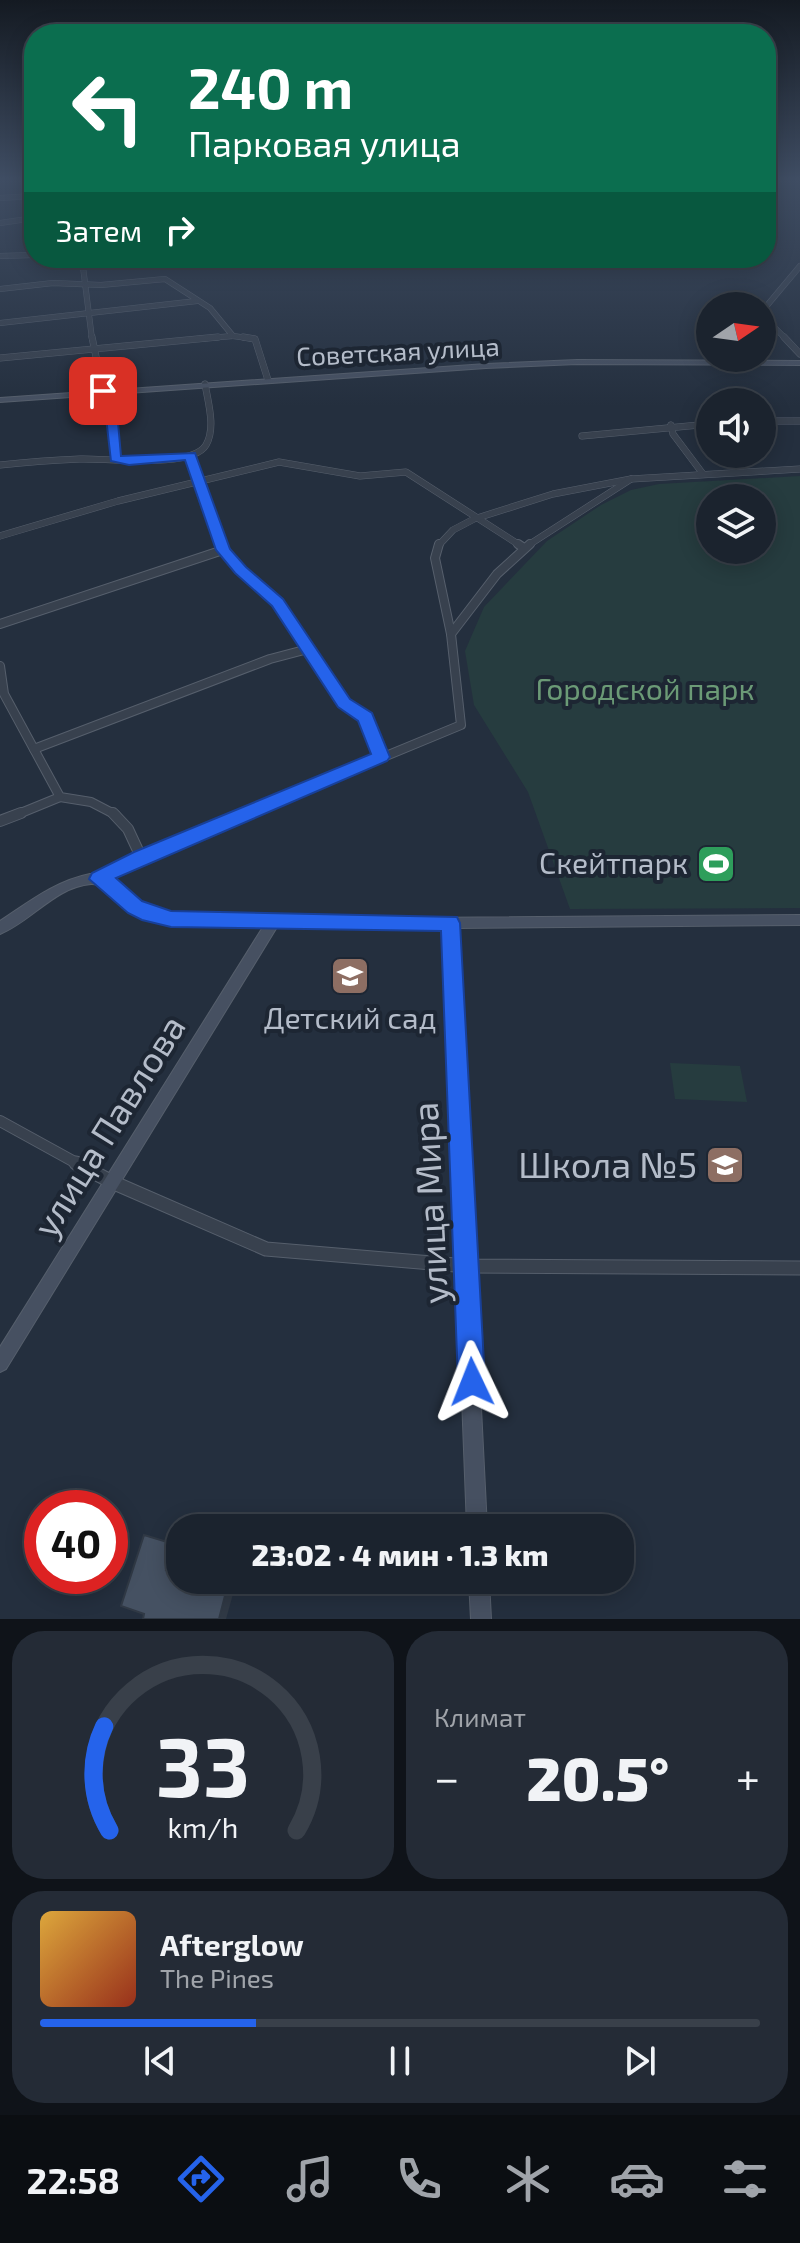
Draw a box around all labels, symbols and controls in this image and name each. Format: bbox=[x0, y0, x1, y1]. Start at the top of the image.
text: 240 m bbox=[188, 53, 353, 120]
icon: left bbox=[56, 56, 160, 160]
text: Парковая улица bbox=[188, 121, 461, 164]
icon: right bbox=[158, 208, 202, 252]
text: Затем bbox=[56, 212, 142, 248]
north arrow bbox=[696, 292, 776, 372]
map controls bbox=[696, 292, 776, 564]
street label: Советская улица bbox=[295, 330, 500, 372]
pin bbox=[69, 357, 137, 425]
icon: arrive bbox=[81, 369, 125, 413]
button: sound bbox=[696, 388, 776, 468]
button: layers bbox=[696, 484, 776, 564]
park label: Городской парк bbox=[535, 670, 755, 706]
sports icon: Скейтпарк bbox=[695, 843, 737, 885]
place label: Скейтпарк bbox=[539, 844, 688, 880]
school or university icon: Детский сад bbox=[329, 955, 371, 997]
place label: Детский сад bbox=[264, 999, 436, 1035]
street label: улица Павлова bbox=[22, 1006, 194, 1244]
street label: улица Мира bbox=[402, 1101, 456, 1305]
place label: Школа №5 bbox=[518, 1142, 697, 1185]
school or university icon: Школа №5 bbox=[704, 1144, 746, 1186]
position arrow bbox=[430, 1340, 514, 1424]
speed limit sign: 40 bbox=[24, 1490, 128, 1594]
text: 23:02 · 4 мин · 1.3 km bbox=[251, 1536, 549, 1572]
text: Климат bbox=[434, 1701, 526, 1732]
text: 33 bbox=[156, 1714, 250, 1814]
text: 20.5° bbox=[526, 1741, 669, 1813]
text: − bbox=[434, 1750, 460, 1803]
text: + bbox=[736, 1750, 760, 1803]
text: km/h bbox=[168, 1809, 238, 1844]
text: Afterglow bbox=[160, 1926, 304, 1962]
text: The Pines bbox=[160, 1962, 274, 1993]
icon: previous bbox=[138, 2039, 182, 2083]
icon: pause bbox=[378, 2039, 422, 2083]
icon: next bbox=[618, 2039, 662, 2083]
icon: directions bbox=[173, 2151, 229, 2207]
icon: music bbox=[282, 2151, 338, 2207]
icon: phone bbox=[391, 2151, 447, 2207]
icon: climate bbox=[500, 2151, 556, 2207]
icon: car bbox=[609, 2151, 665, 2207]
icon: filters bbox=[717, 2151, 773, 2207]
text: 22:58 bbox=[26, 2158, 120, 2201]

